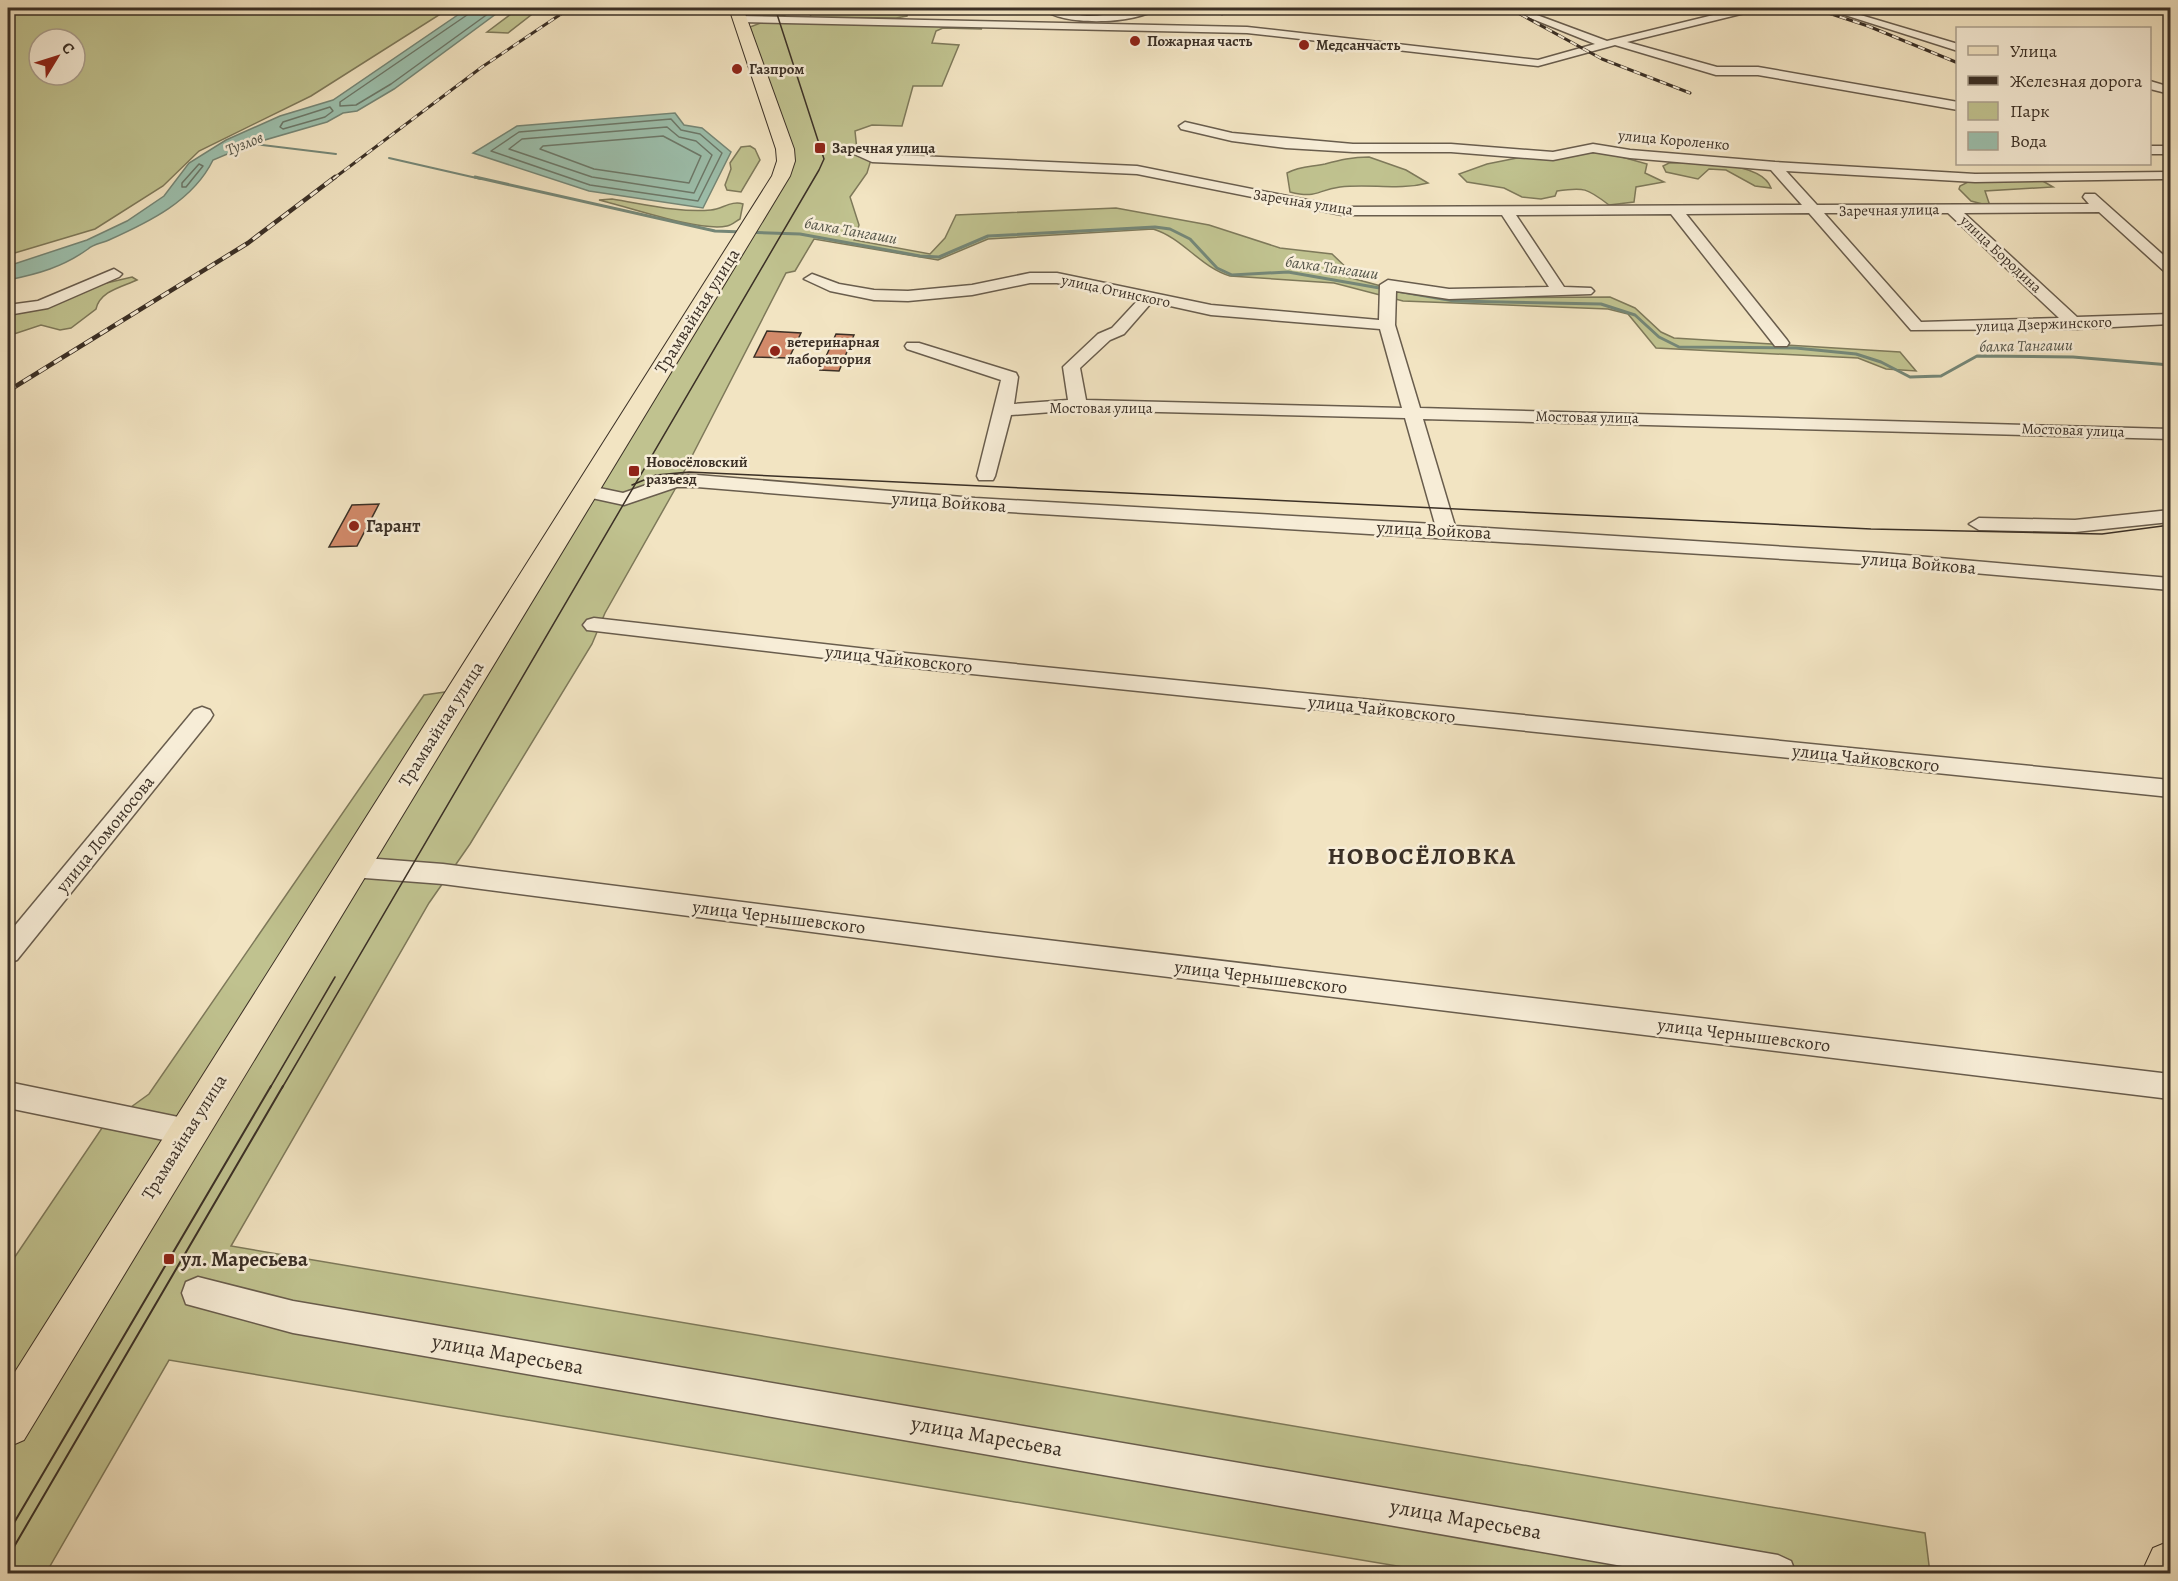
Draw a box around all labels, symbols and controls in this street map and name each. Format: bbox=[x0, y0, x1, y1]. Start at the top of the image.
north arrow bbox=[27, 27, 87, 87]
legend bbox=[1956, 27, 2151, 165]
place label: Пожарная часть bbox=[1147, 31, 1253, 51]
marker: Пожарная часть bbox=[1128, 34, 1142, 48]
place label: Медсанчасть bbox=[1316, 35, 1400, 55]
text: С bbox=[56, 38, 80, 59]
marker: Медсанчасть bbox=[1297, 38, 1311, 52]
text: Улица bbox=[2010, 39, 2058, 63]
place label: Газпром bbox=[749, 59, 804, 79]
marker: Газпром bbox=[730, 62, 744, 76]
text: Железная дорога bbox=[2010, 69, 2143, 93]
text: Парк bbox=[2010, 99, 2050, 123]
street label: улица Короленко bbox=[1617, 125, 1730, 155]
water label: Тузлов bbox=[222, 126, 267, 161]
text: Вода bbox=[2010, 129, 2048, 153]
place label: Заречная улица bbox=[832, 138, 936, 158]
marker: Заречная улица bbox=[813, 141, 827, 155]
street label: Заречная улица bbox=[1252, 184, 1354, 220]
street label: Заречная улица bbox=[1838, 199, 1940, 221]
street label: улица Бородина bbox=[1955, 210, 2046, 297]
water label: балка Тангаши bbox=[803, 212, 899, 250]
street label: Трамвайная улица bbox=[649, 243, 746, 378]
water label: балка Тангаши bbox=[1284, 251, 1380, 285]
street label: улица Огинского bbox=[1059, 269, 1172, 312]
street label: улица Дзержинского bbox=[1975, 312, 2112, 336]
place label: ветеринарная лаборатория bbox=[786, 332, 880, 369]
water label: балка Тангаши bbox=[1979, 334, 2073, 358]
marker: ветеринарная лаборатория bbox=[768, 344, 782, 358]
street label: Мостовая улица bbox=[1049, 398, 1153, 418]
street label: Мостовая улица bbox=[1535, 406, 1639, 428]
street label: Мостовая улица bbox=[2021, 418, 2125, 442]
place label: Новосёловский разъезд bbox=[646, 452, 748, 489]
marker: Новосёловский разъезд bbox=[627, 464, 641, 478]
street label: улица Войкова bbox=[890, 486, 1008, 518]
place label: Гарант bbox=[366, 514, 420, 538]
street label: улица Войкова bbox=[1375, 515, 1493, 545]
marker: Гарант bbox=[347, 519, 361, 533]
street label: улица Войкова bbox=[1860, 546, 1978, 580]
street label: улица Чайковского bbox=[823, 639, 974, 679]
street label: Трамвайная улица bbox=[393, 656, 490, 791]
street label: улица Чайковского bbox=[1306, 689, 1457, 729]
street label: улица Чайковского bbox=[1790, 738, 1941, 778]
street label: улица Ломоносова bbox=[50, 770, 160, 898]
district label: НОВОСЁЛОВКА bbox=[1327, 840, 1517, 872]
street label: улица Чернышевского bbox=[690, 894, 867, 940]
street label: улица Чернышевского bbox=[1172, 954, 1349, 1000]
street label: улица Чернышевского bbox=[1655, 1012, 1832, 1058]
street label: Трамвайная улица bbox=[136, 1069, 233, 1204]
place label: ул. Маресьева bbox=[180, 1245, 308, 1273]
marker: ул. Маресьева bbox=[162, 1252, 176, 1266]
street label: улица Маресьева bbox=[429, 1327, 586, 1381]
street label: улица Маресьева bbox=[908, 1409, 1065, 1463]
street label: улица Маресьева bbox=[1387, 1492, 1544, 1546]

